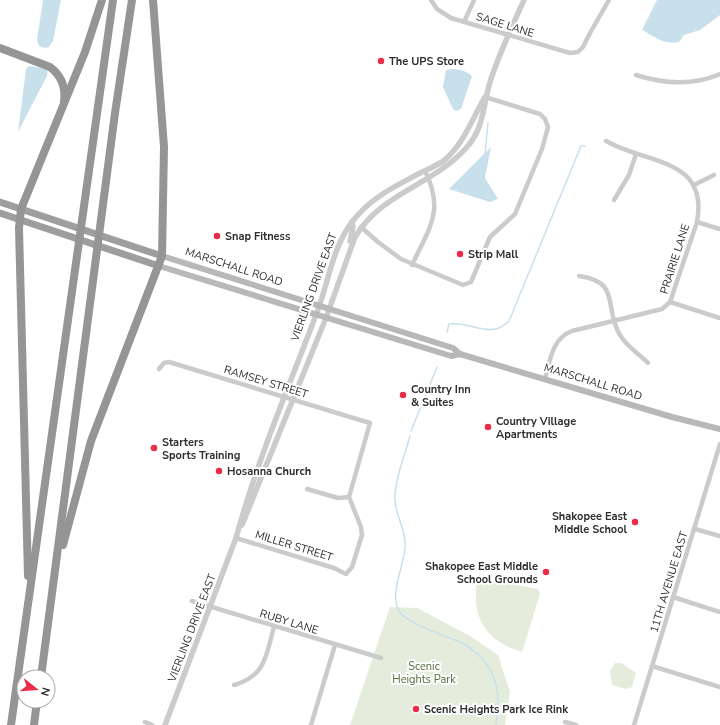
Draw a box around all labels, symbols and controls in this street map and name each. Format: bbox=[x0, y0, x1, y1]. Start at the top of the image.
street label: SAGE LANE bbox=[474, 9, 536, 41]
place label: The UPS Store bbox=[389, 54, 464, 69]
marker: The UPS Store bbox=[376, 56, 386, 66]
street label: PRAIRIE LANE bbox=[657, 222, 693, 296]
place label: Snap Fitness bbox=[225, 229, 290, 244]
street label: VIERLING DRIVE EAST bbox=[287, 230, 341, 344]
marker: Snap Fitness bbox=[212, 231, 222, 241]
street label: MARSCHALL ROAD bbox=[183, 244, 285, 290]
place label: Strip Mall bbox=[468, 247, 519, 262]
marker: Strip Mall bbox=[455, 249, 465, 259]
street label: MARSCHALL ROAD bbox=[542, 360, 644, 404]
street label: RAMSEY STREET bbox=[222, 362, 310, 402]
place label: Country Inn & Suites bbox=[411, 382, 471, 410]
marker: Country Inn & Suites bbox=[398, 390, 408, 400]
place label: Country Village Apartments bbox=[496, 414, 576, 442]
marker: Country Village Apartments bbox=[483, 422, 493, 432]
place label: Starters Sports Training bbox=[162, 435, 240, 463]
marker: Starters Sports Training bbox=[149, 443, 159, 453]
place label: Hosanna Church bbox=[227, 464, 311, 479]
marker: Hosanna Church bbox=[214, 466, 224, 476]
place label: Shakopee East Middle School bbox=[552, 509, 628, 537]
marker: Shakopee East Middle School bbox=[630, 517, 640, 527]
street label: MILLER STREET bbox=[253, 527, 335, 565]
street label: 11TH AVENUE EAST bbox=[646, 529, 692, 635]
place label: Shakopee East Middle School Grounds bbox=[425, 559, 538, 587]
marker: Shakopee East Middle School Grounds bbox=[541, 567, 551, 577]
street label: VIERLING DRIVE EAST bbox=[164, 572, 220, 685]
street label: RUBY LANE bbox=[258, 606, 320, 638]
park label: Scenic Heights Park bbox=[392, 659, 456, 687]
north arrow bbox=[16, 669, 56, 709]
text: N bbox=[37, 686, 53, 698]
place label: Scenic Heights Park Ice Rink bbox=[424, 702, 569, 717]
marker: Scenic Heights Park Ice Rink bbox=[411, 704, 421, 714]

